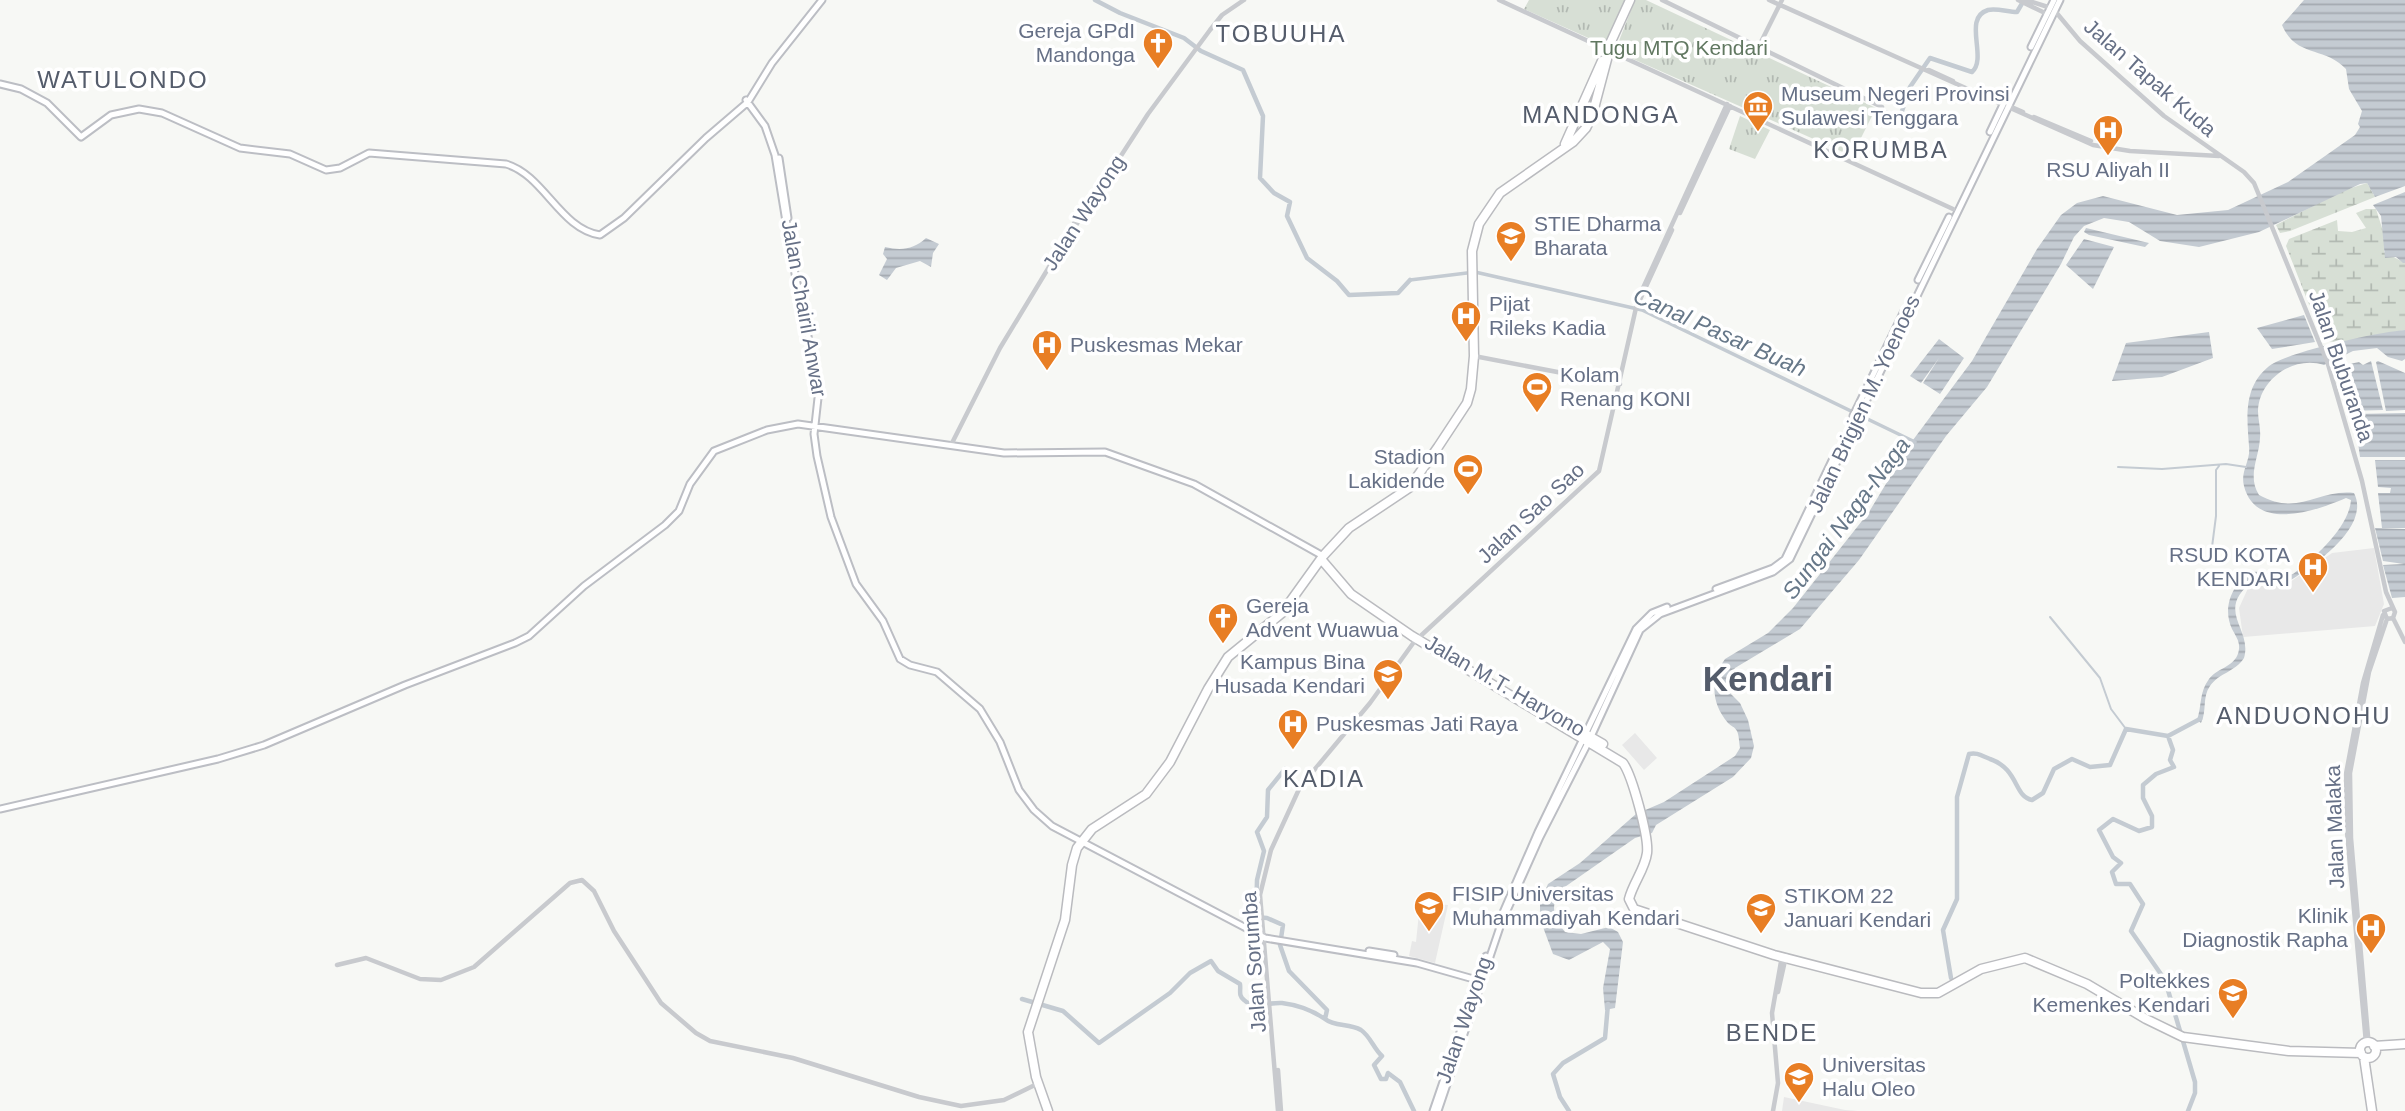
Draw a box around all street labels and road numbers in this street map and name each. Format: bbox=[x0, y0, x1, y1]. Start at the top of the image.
street label: Jalan Tapak Kuda bbox=[2080, 14, 2221, 141]
street label: Jalan Wayong bbox=[1038, 151, 1129, 274]
street label: Jalan Chairil Anwar bbox=[778, 217, 831, 398]
street label: Jalan Buburanda bbox=[2305, 287, 2378, 445]
street label: Jalan Brigjen M. Yoenoes bbox=[1803, 292, 1924, 516]
street label: Jalan Sao Sao bbox=[1473, 458, 1588, 568]
street label: Jalan M.T. Haryono bbox=[1421, 630, 1589, 741]
street label: Jalan Malaka bbox=[2321, 764, 2348, 889]
street label: Jalan Sorumba bbox=[1237, 890, 1270, 1033]
street label: Jalan Wayong bbox=[1431, 954, 1496, 1086]

